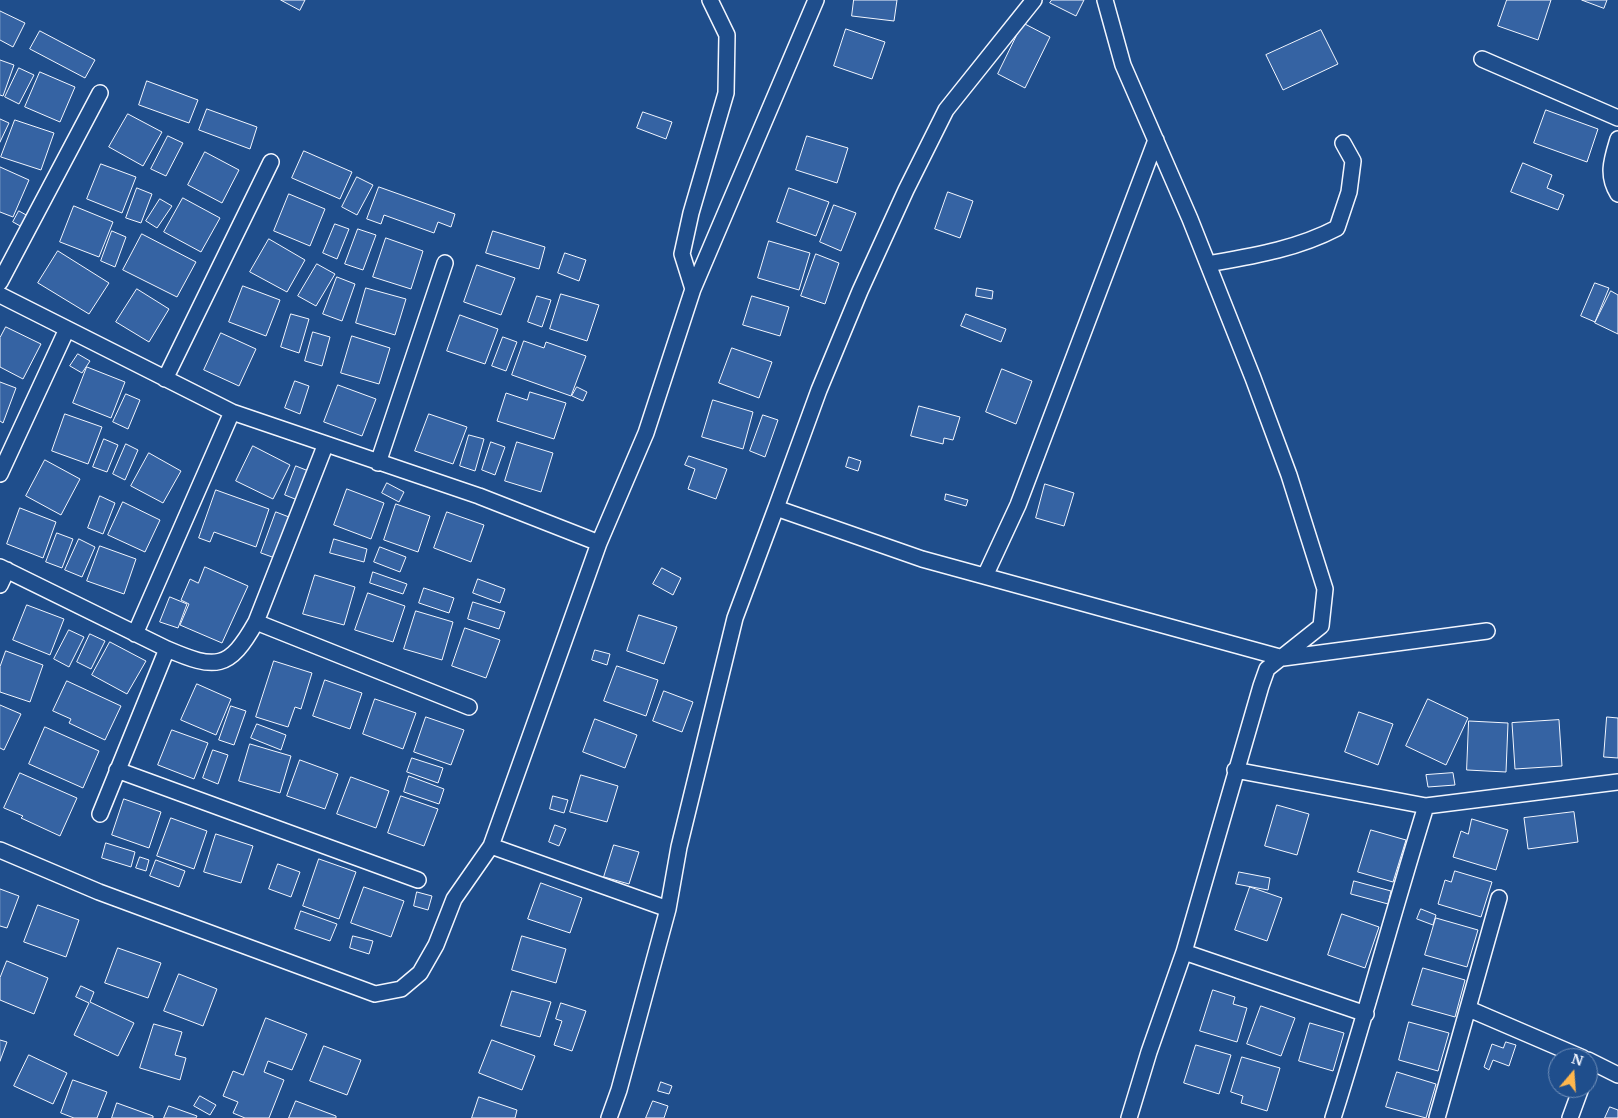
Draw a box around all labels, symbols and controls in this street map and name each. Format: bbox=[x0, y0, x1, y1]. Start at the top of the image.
north arrow bbox=[1548, 1048, 1598, 1098]
text: N bbox=[1569, 1049, 1585, 1070]

